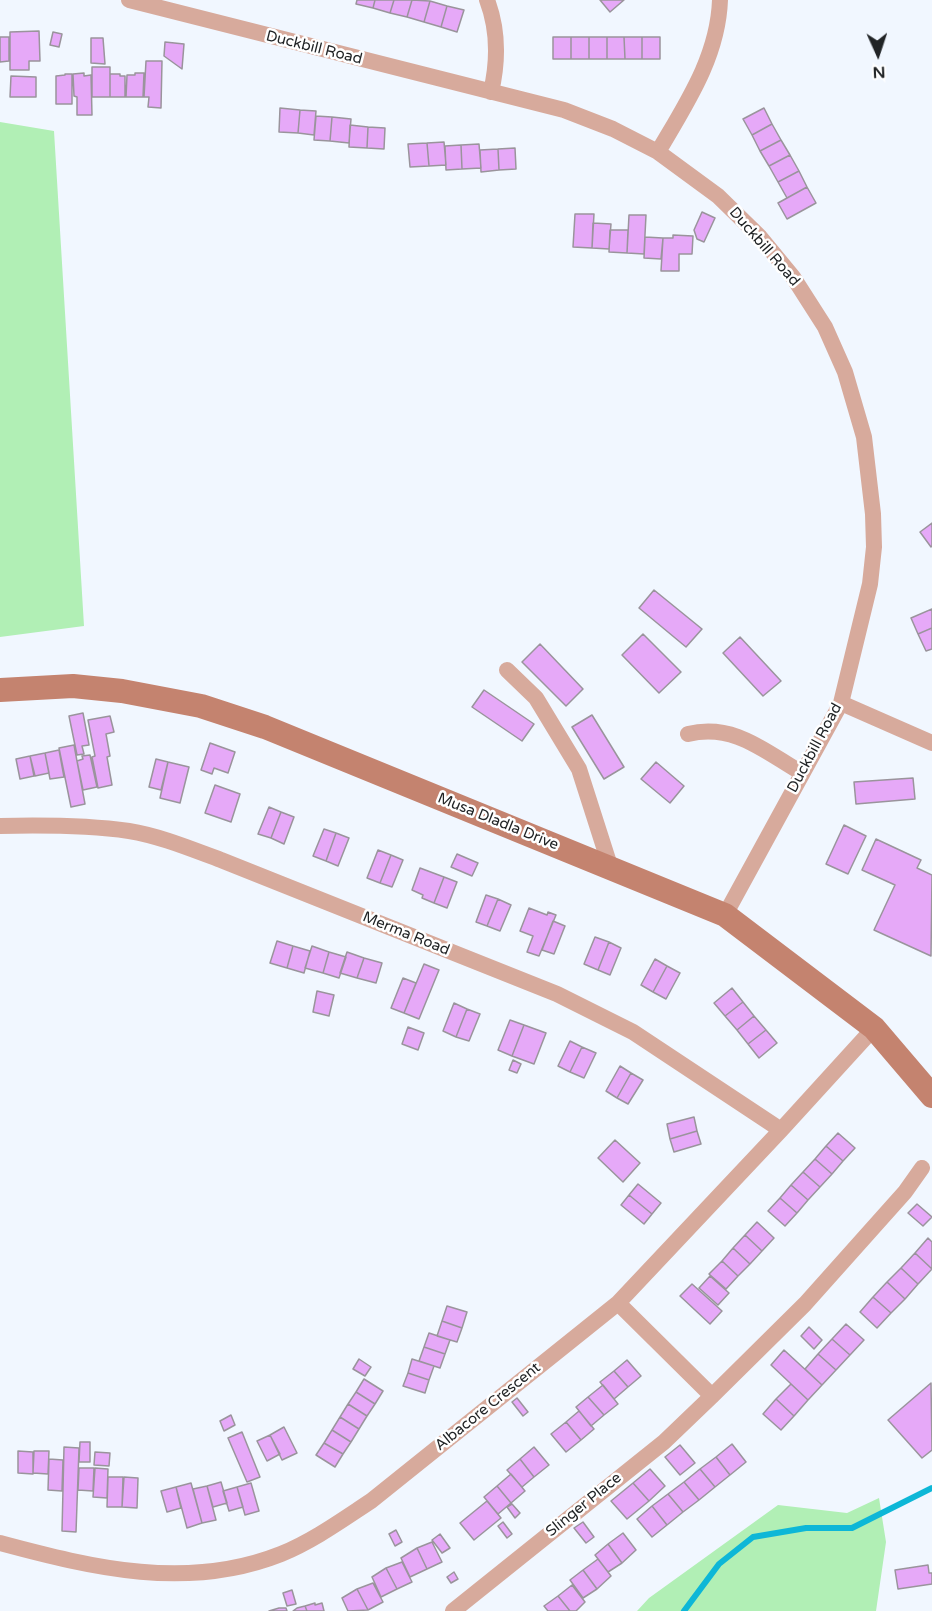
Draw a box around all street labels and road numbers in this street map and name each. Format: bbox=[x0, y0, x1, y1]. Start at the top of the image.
street label: Duckbill Road bbox=[264, 27, 364, 69]
street label: Duckbill Road bbox=[725, 204, 803, 290]
street label: Duckbill Road bbox=[784, 700, 846, 796]
street label: Musa Dladla Drive bbox=[435, 790, 561, 854]
street label: Merma Road bbox=[360, 908, 452, 960]
street label: Albacore Crescent bbox=[432, 1359, 544, 1455]
street label: Slinger Place bbox=[543, 1469, 625, 1541]

